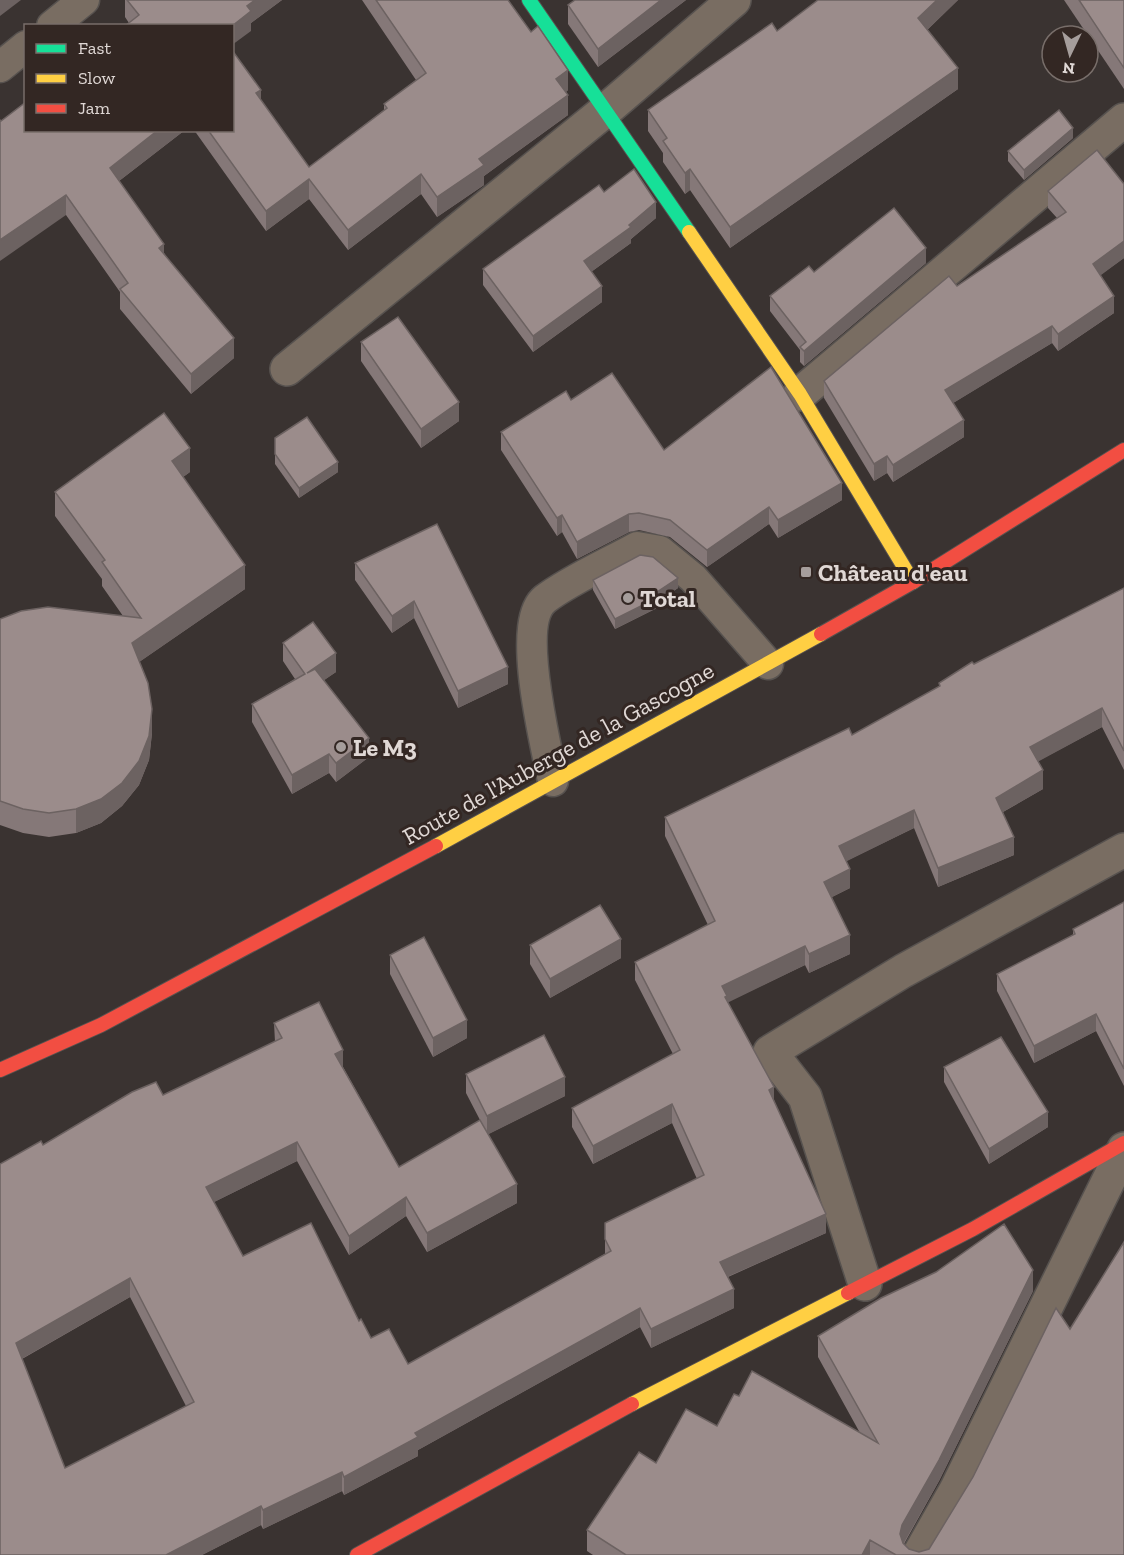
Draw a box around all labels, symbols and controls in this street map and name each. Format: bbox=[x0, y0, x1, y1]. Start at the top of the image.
legend bbox=[24, 24, 234, 132]
north arrow bbox=[1040, 24, 1100, 84]
text: Fast bbox=[78, 37, 111, 59]
text: N bbox=[1062, 58, 1076, 78]
text: Slow bbox=[78, 67, 115, 89]
text: Jam bbox=[78, 97, 110, 119]
place label: Château d'eau bbox=[818, 558, 968, 587]
marker: Château d'eau bbox=[799, 565, 813, 579]
place label: Total bbox=[640, 584, 696, 613]
marker: Total bbox=[621, 591, 635, 605]
street label: Route de l'Auberge de la Gascogne bbox=[397, 655, 719, 851]
place label: Le M3 bbox=[353, 733, 417, 762]
marker: Le M3 bbox=[334, 740, 348, 754]

